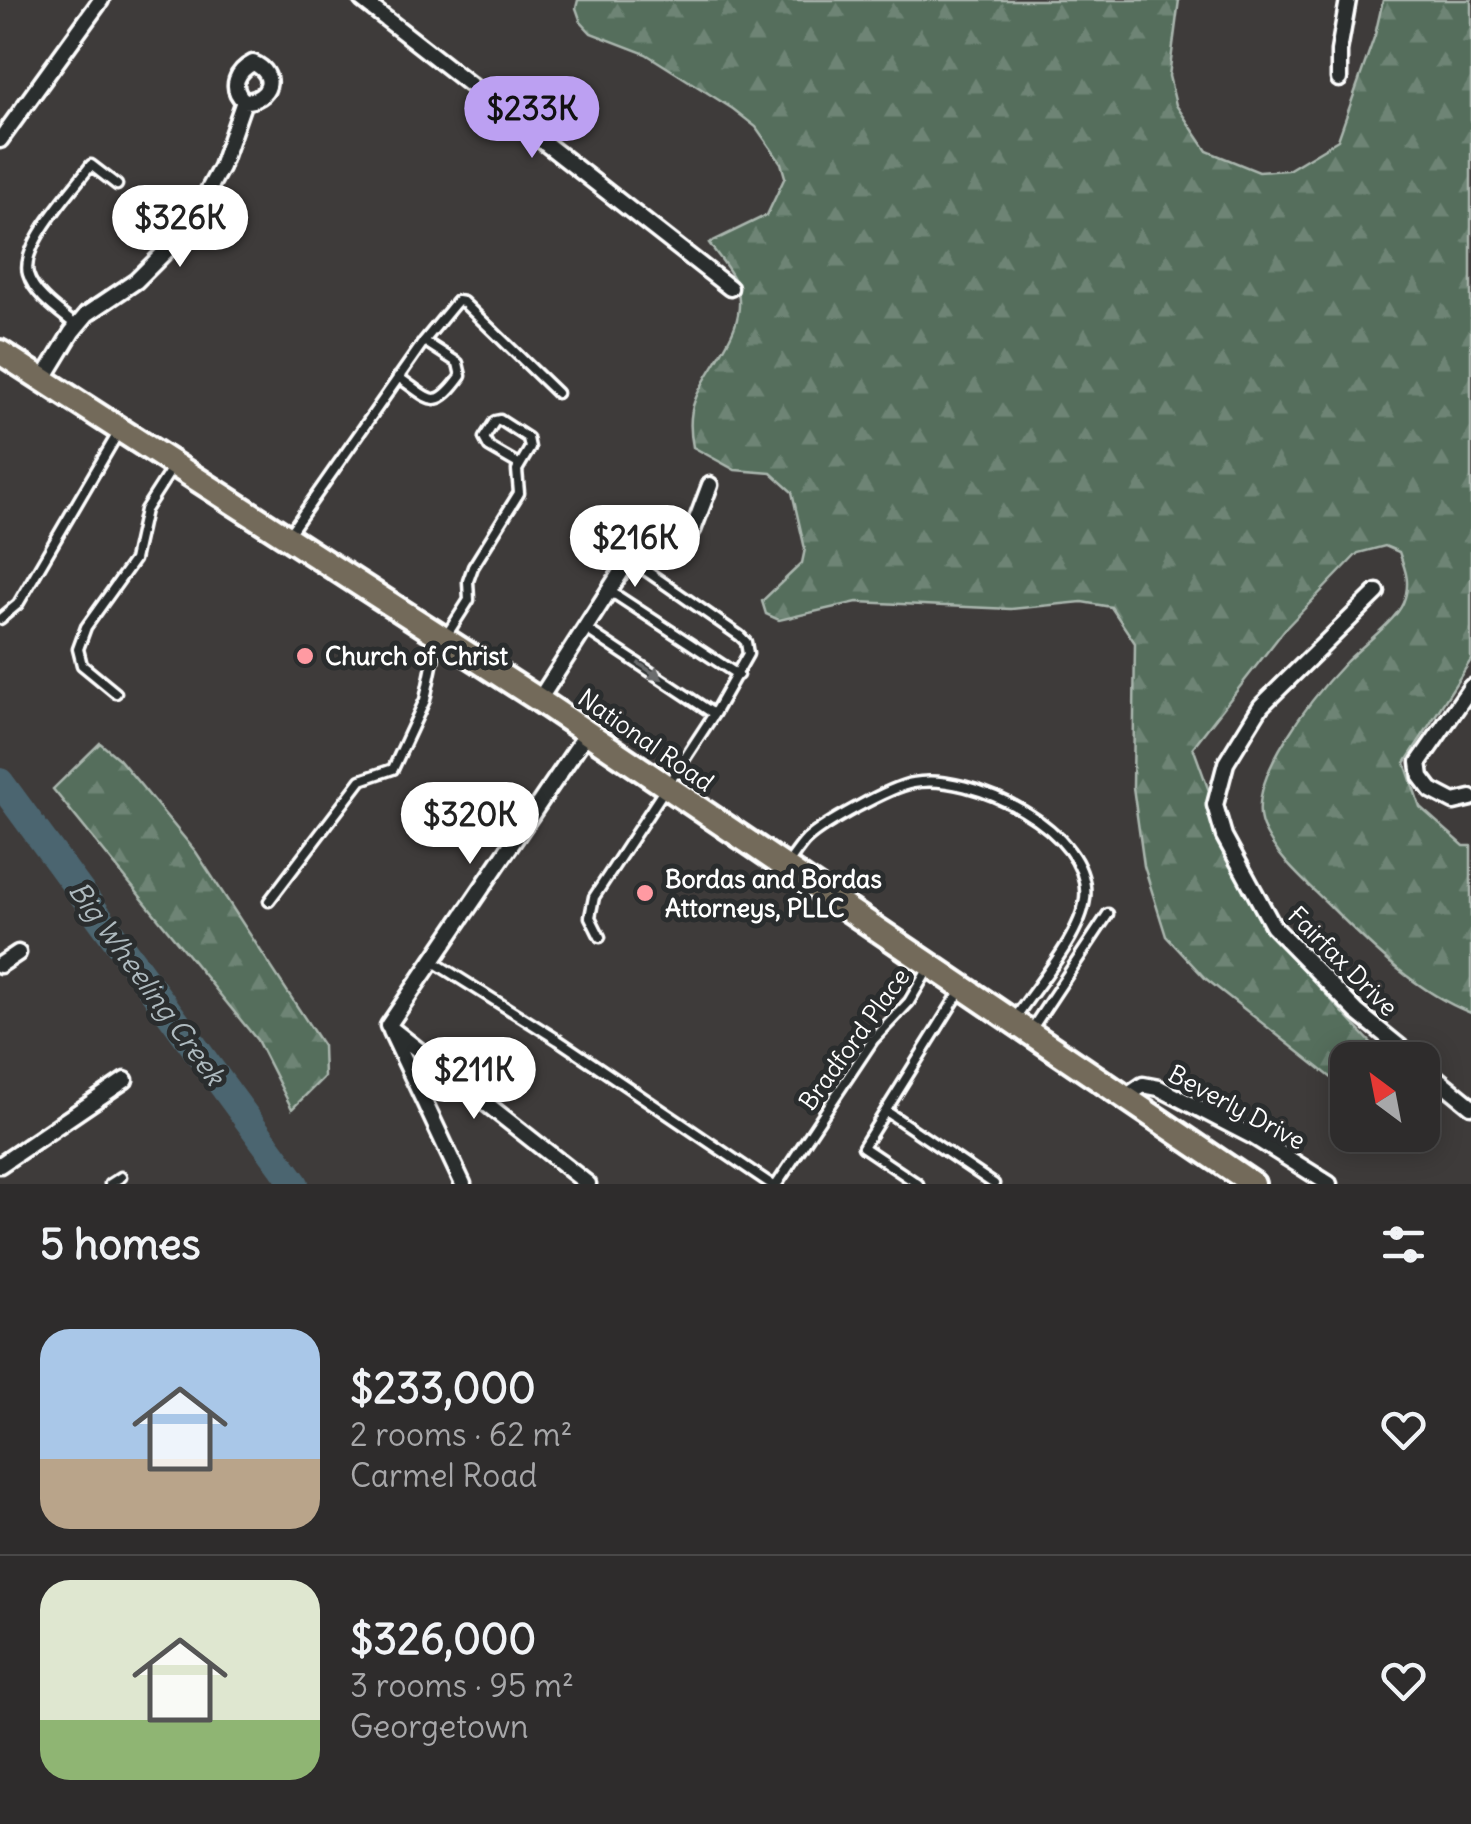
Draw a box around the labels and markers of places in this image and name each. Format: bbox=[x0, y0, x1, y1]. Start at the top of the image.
pin: $233K bbox=[462, 76, 602, 161]
pin: $326K bbox=[110, 185, 250, 270]
pin: $216K bbox=[565, 505, 705, 590]
place label: Church of Christ bbox=[325, 640, 509, 672]
marker: Church of Christ bbox=[294, 645, 316, 667]
pin: $320K bbox=[400, 782, 540, 867]
place label: Bordas and Bordas Attorneys, PLLC bbox=[665, 863, 882, 924]
marker: Bordas and Bordas Attorneys, PLLC bbox=[634, 882, 656, 904]
pin: $211K bbox=[404, 1037, 544, 1122]

